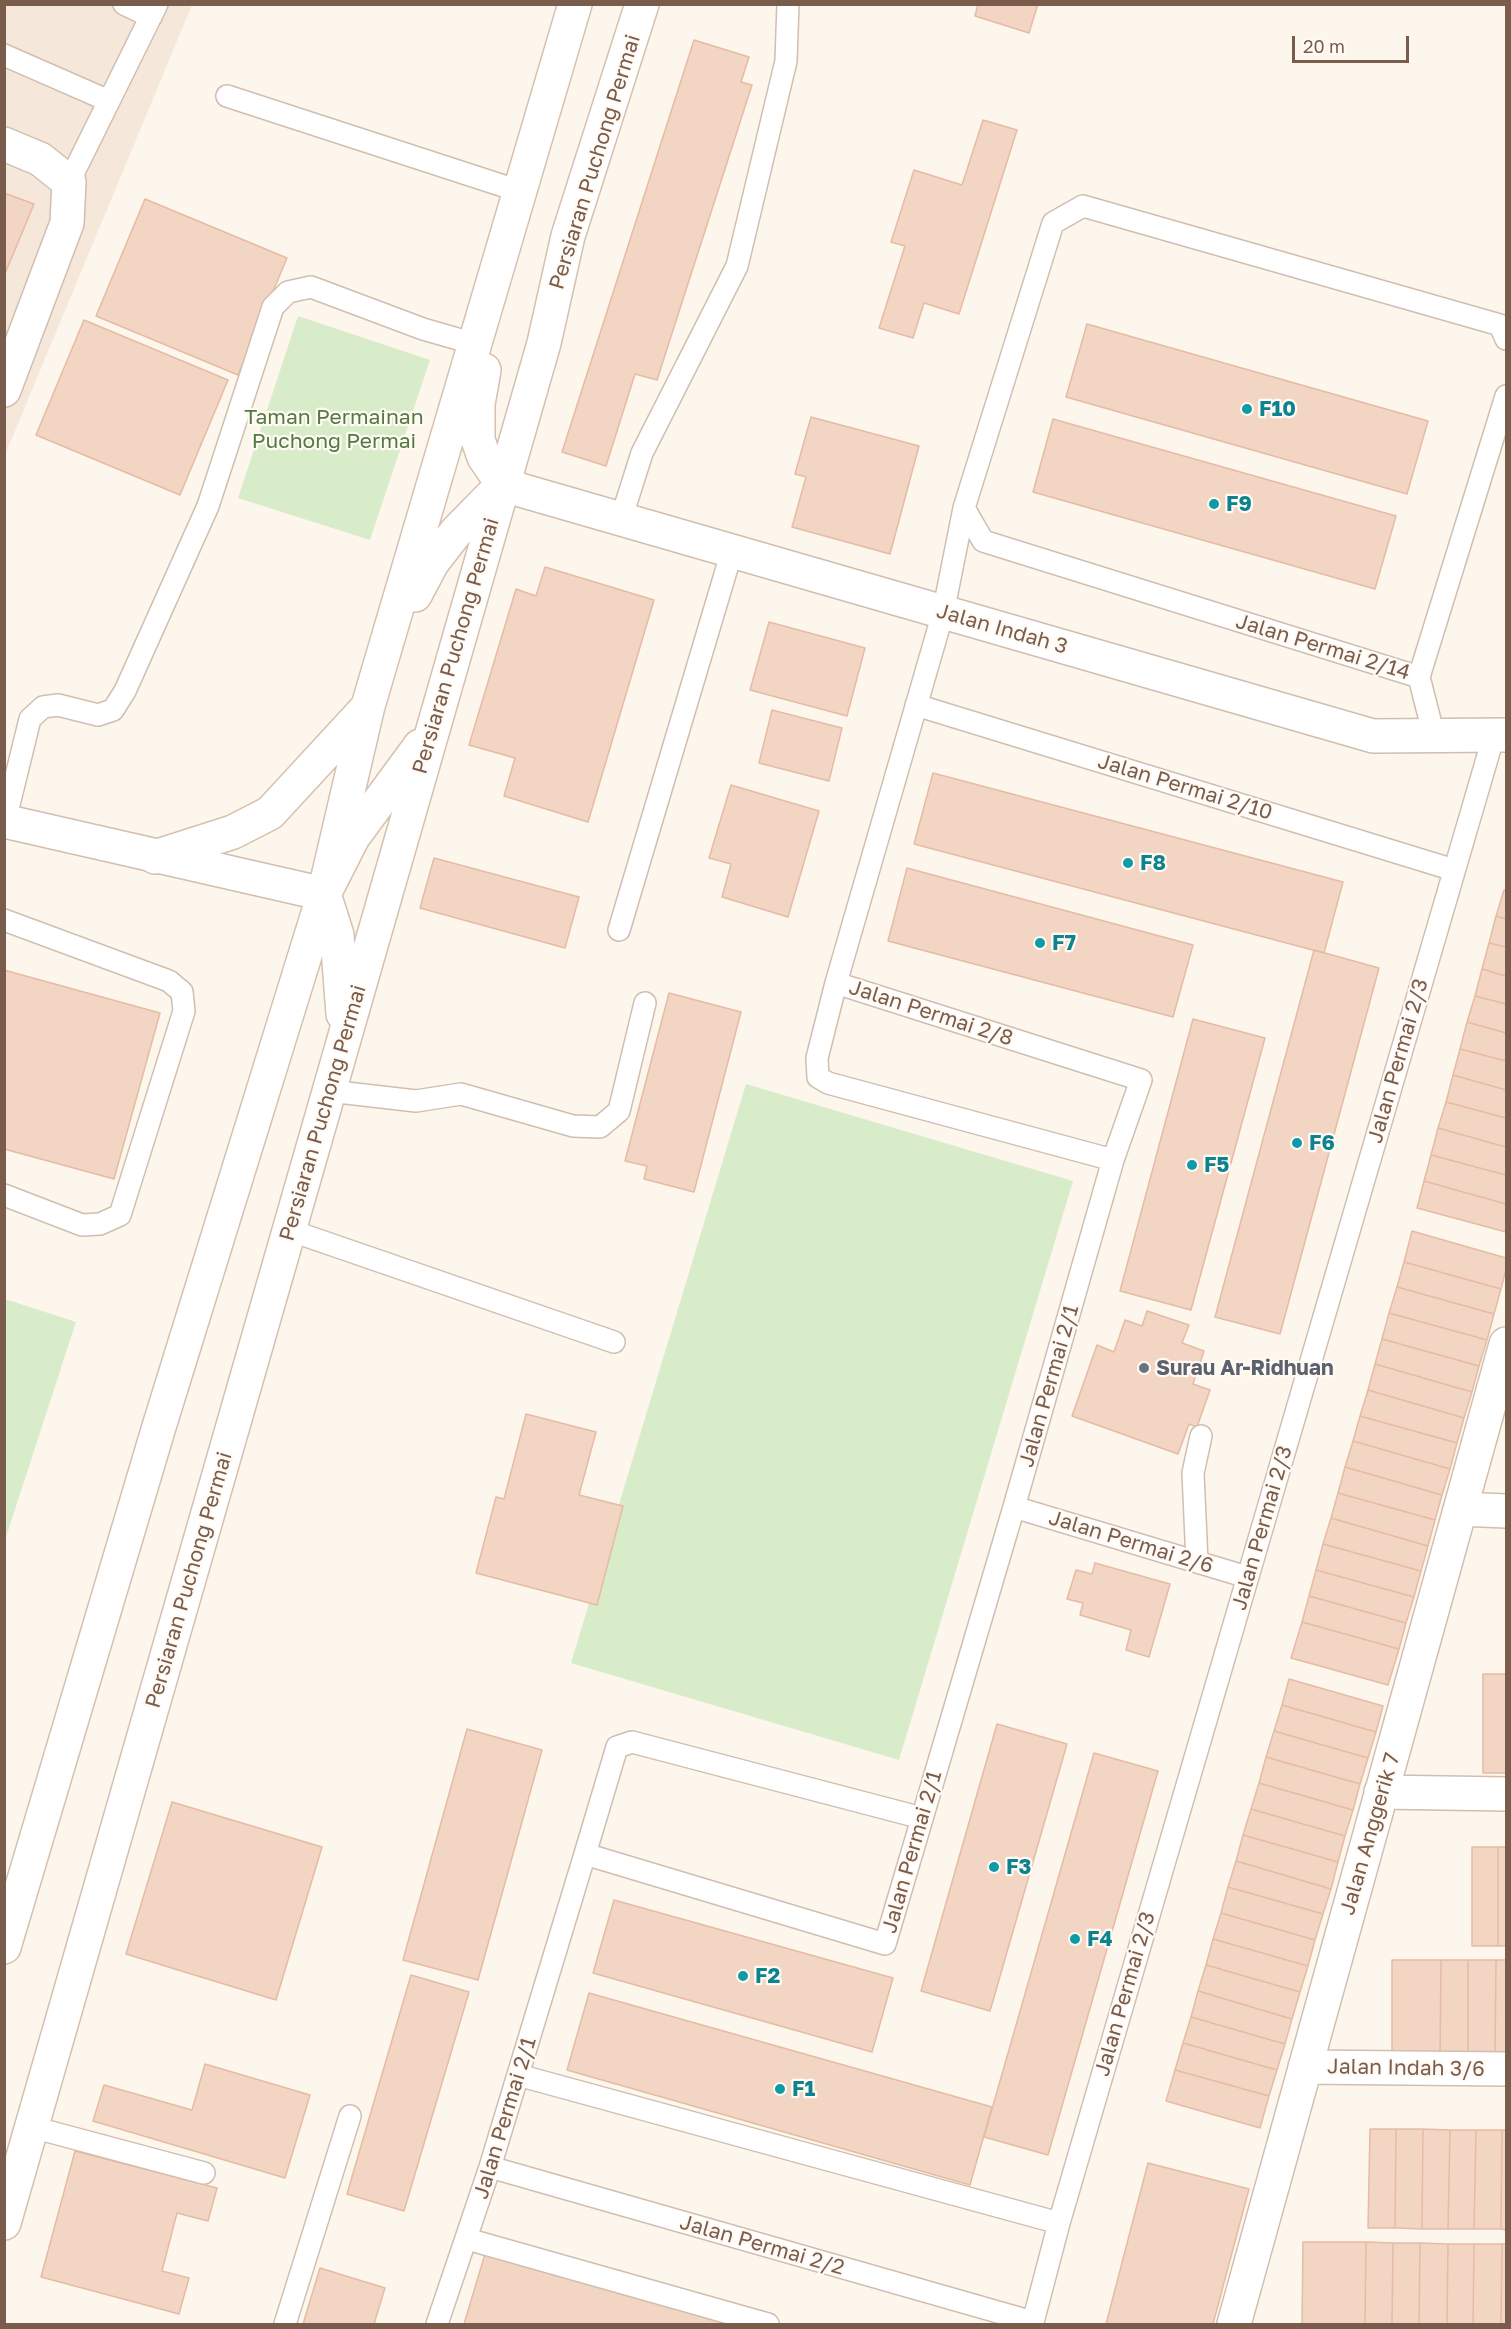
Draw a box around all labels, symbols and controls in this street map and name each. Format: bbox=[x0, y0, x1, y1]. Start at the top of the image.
scale bar bbox=[1295, 24, 1412, 62]
street label: Persiaran Puchong Permai bbox=[544, 32, 646, 292]
text: 20 m bbox=[1303, 35, 1345, 57]
place label: F10 bbox=[1259, 396, 1296, 422]
marker: F10 bbox=[1240, 402, 1254, 416]
park label: Taman Permainan Puchong Permai bbox=[244, 404, 424, 454]
place label: F9 bbox=[1226, 491, 1252, 517]
marker: F9 bbox=[1207, 497, 1221, 511]
street label: Persiaran Puchong Permai bbox=[407, 515, 505, 777]
street label: Jalan Indah 3 bbox=[934, 598, 1070, 660]
street label: Jalan Permai 2/14 bbox=[1233, 609, 1413, 685]
street label: Jalan Permai 2/10 bbox=[1095, 748, 1275, 826]
place label: F8 bbox=[1140, 850, 1166, 876]
marker: F8 bbox=[1121, 856, 1135, 870]
place label: F7 bbox=[1052, 930, 1076, 956]
marker: F7 bbox=[1033, 936, 1047, 950]
street label: Jalan Permai 2/8 bbox=[846, 975, 1016, 1051]
street label: Jalan Permai 2/3 bbox=[1362, 976, 1434, 1146]
street label: Persiaran Puchong Permai bbox=[274, 982, 372, 1244]
place label: F6 bbox=[1309, 1130, 1335, 1156]
marker: F6 bbox=[1290, 1136, 1304, 1150]
place label: F5 bbox=[1204, 1152, 1229, 1178]
marker: F5 bbox=[1185, 1158, 1199, 1172]
street label: Jalan Permai 2/1 bbox=[1014, 1302, 1084, 1470]
place label: Surau Ar-Ridhuan bbox=[1156, 1355, 1334, 1381]
marker: Surau Ar-Ridhuan bbox=[1137, 1361, 1151, 1375]
street label: Jalan Permai 2/3 bbox=[1226, 1443, 1298, 1613]
street label: Persiaran Puchong Permai bbox=[140, 1449, 238, 1711]
street label: Jalan Permai 2/6 bbox=[1046, 1505, 1216, 1579]
street label: Jalan Anggerik 7 bbox=[1335, 1750, 1405, 1918]
street label: Jalan Permai 2/1 bbox=[877, 1768, 947, 1936]
place label: F3 bbox=[1006, 1854, 1031, 1880]
marker: F3 bbox=[987, 1860, 1001, 1874]
street label: Jalan Permai 2/3 bbox=[1089, 1909, 1161, 2079]
place label: F4 bbox=[1087, 1926, 1113, 1952]
marker: F4 bbox=[1068, 1932, 1082, 1946]
place label: F2 bbox=[755, 1963, 780, 1989]
marker: F2 bbox=[736, 1969, 750, 1983]
street label: Jalan Permai 2/1 bbox=[468, 2034, 542, 2202]
street label: Jalan Indah 3/6 bbox=[1327, 2054, 1485, 2082]
place label: F1 bbox=[792, 2076, 815, 2102]
marker: F1 bbox=[773, 2082, 787, 2096]
street label: Jalan Permai 2/2 bbox=[677, 2209, 847, 2281]

